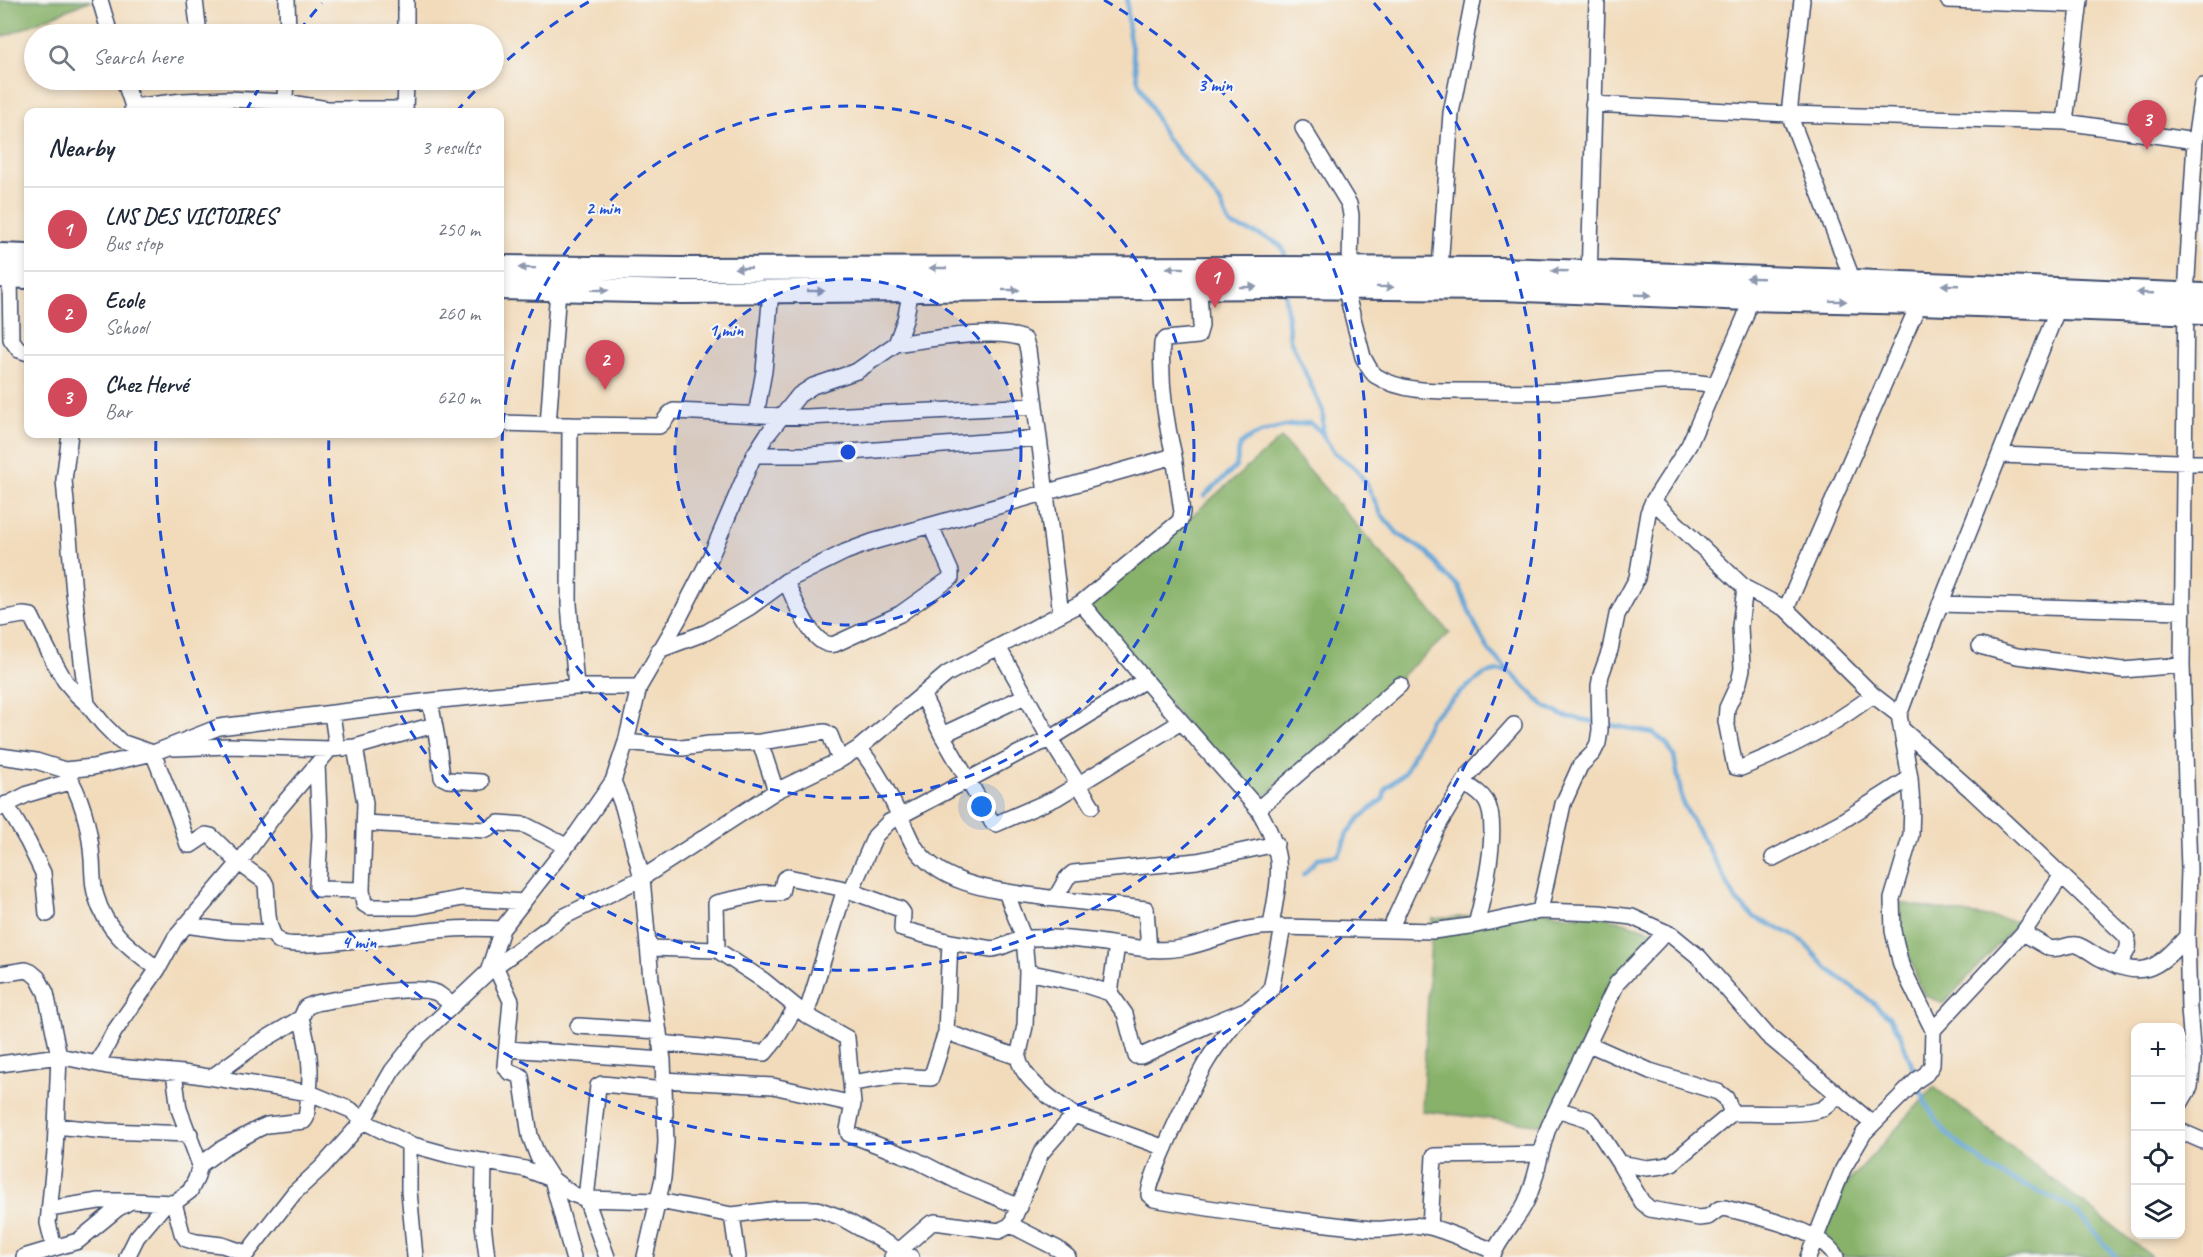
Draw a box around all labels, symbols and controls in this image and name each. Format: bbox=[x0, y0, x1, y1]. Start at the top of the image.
search box bbox=[24, 24, 504, 90]
icon: search bbox=[45, 41, 78, 74]
text: Search here bbox=[93, 43, 183, 71]
text: 3 min bbox=[1198, 74, 1233, 96]
pin: 3 bbox=[2128, 100, 2166, 150]
text: Nearby bbox=[48, 131, 113, 164]
text: 3 results bbox=[421, 135, 480, 160]
text: 2 min bbox=[586, 197, 621, 219]
text: LNS DES VICTOIRES bbox=[105, 203, 276, 231]
text: 1 bbox=[63, 217, 72, 242]
text: 250 m bbox=[437, 217, 480, 242]
text: Bus stop bbox=[105, 231, 163, 256]
pin: 1 bbox=[1196, 258, 1234, 308]
one-way arrow bbox=[517, 263, 536, 272]
one-way arrow bbox=[733, 263, 752, 273]
one-way arrow bbox=[928, 263, 947, 273]
one-way arrow bbox=[1165, 263, 1184, 273]
one-way arrow bbox=[1550, 267, 1569, 276]
one-way arrow bbox=[1745, 273, 1764, 282]
one-way arrow bbox=[1940, 280, 1959, 289]
one-way arrow bbox=[1238, 282, 1257, 292]
one-way arrow bbox=[1376, 283, 1395, 292]
one-way arrow bbox=[590, 285, 609, 295]
one-way arrow bbox=[1001, 285, 1020, 295]
one-way arrow bbox=[806, 286, 825, 296]
text: Ecole bbox=[105, 287, 144, 315]
one-way arrow bbox=[2135, 288, 2154, 297]
one-way arrow bbox=[1634, 290, 1653, 299]
one-way arrow bbox=[1828, 296, 1847, 306]
text: 2 bbox=[63, 301, 72, 326]
text: 260 m bbox=[437, 301, 480, 326]
text: School bbox=[105, 315, 148, 340]
text: 1 min bbox=[709, 319, 744, 341]
pin: 2 bbox=[586, 340, 624, 390]
text: Chez Hervé bbox=[105, 371, 188, 399]
text: 3 bbox=[63, 385, 72, 410]
text: 620 m bbox=[437, 385, 480, 410]
text: Bar bbox=[105, 399, 131, 424]
centre of rings bbox=[838, 442, 858, 462]
your location bbox=[967, 792, 996, 821]
text: 4 min bbox=[342, 931, 377, 953]
map controls bbox=[2131, 1023, 2185, 1239]
button: + bbox=[2131, 1023, 2185, 1077]
button: − bbox=[2131, 1077, 2185, 1131]
button: locate bbox=[2131, 1131, 2185, 1185]
button: layers bbox=[2131, 1185, 2185, 1239]

